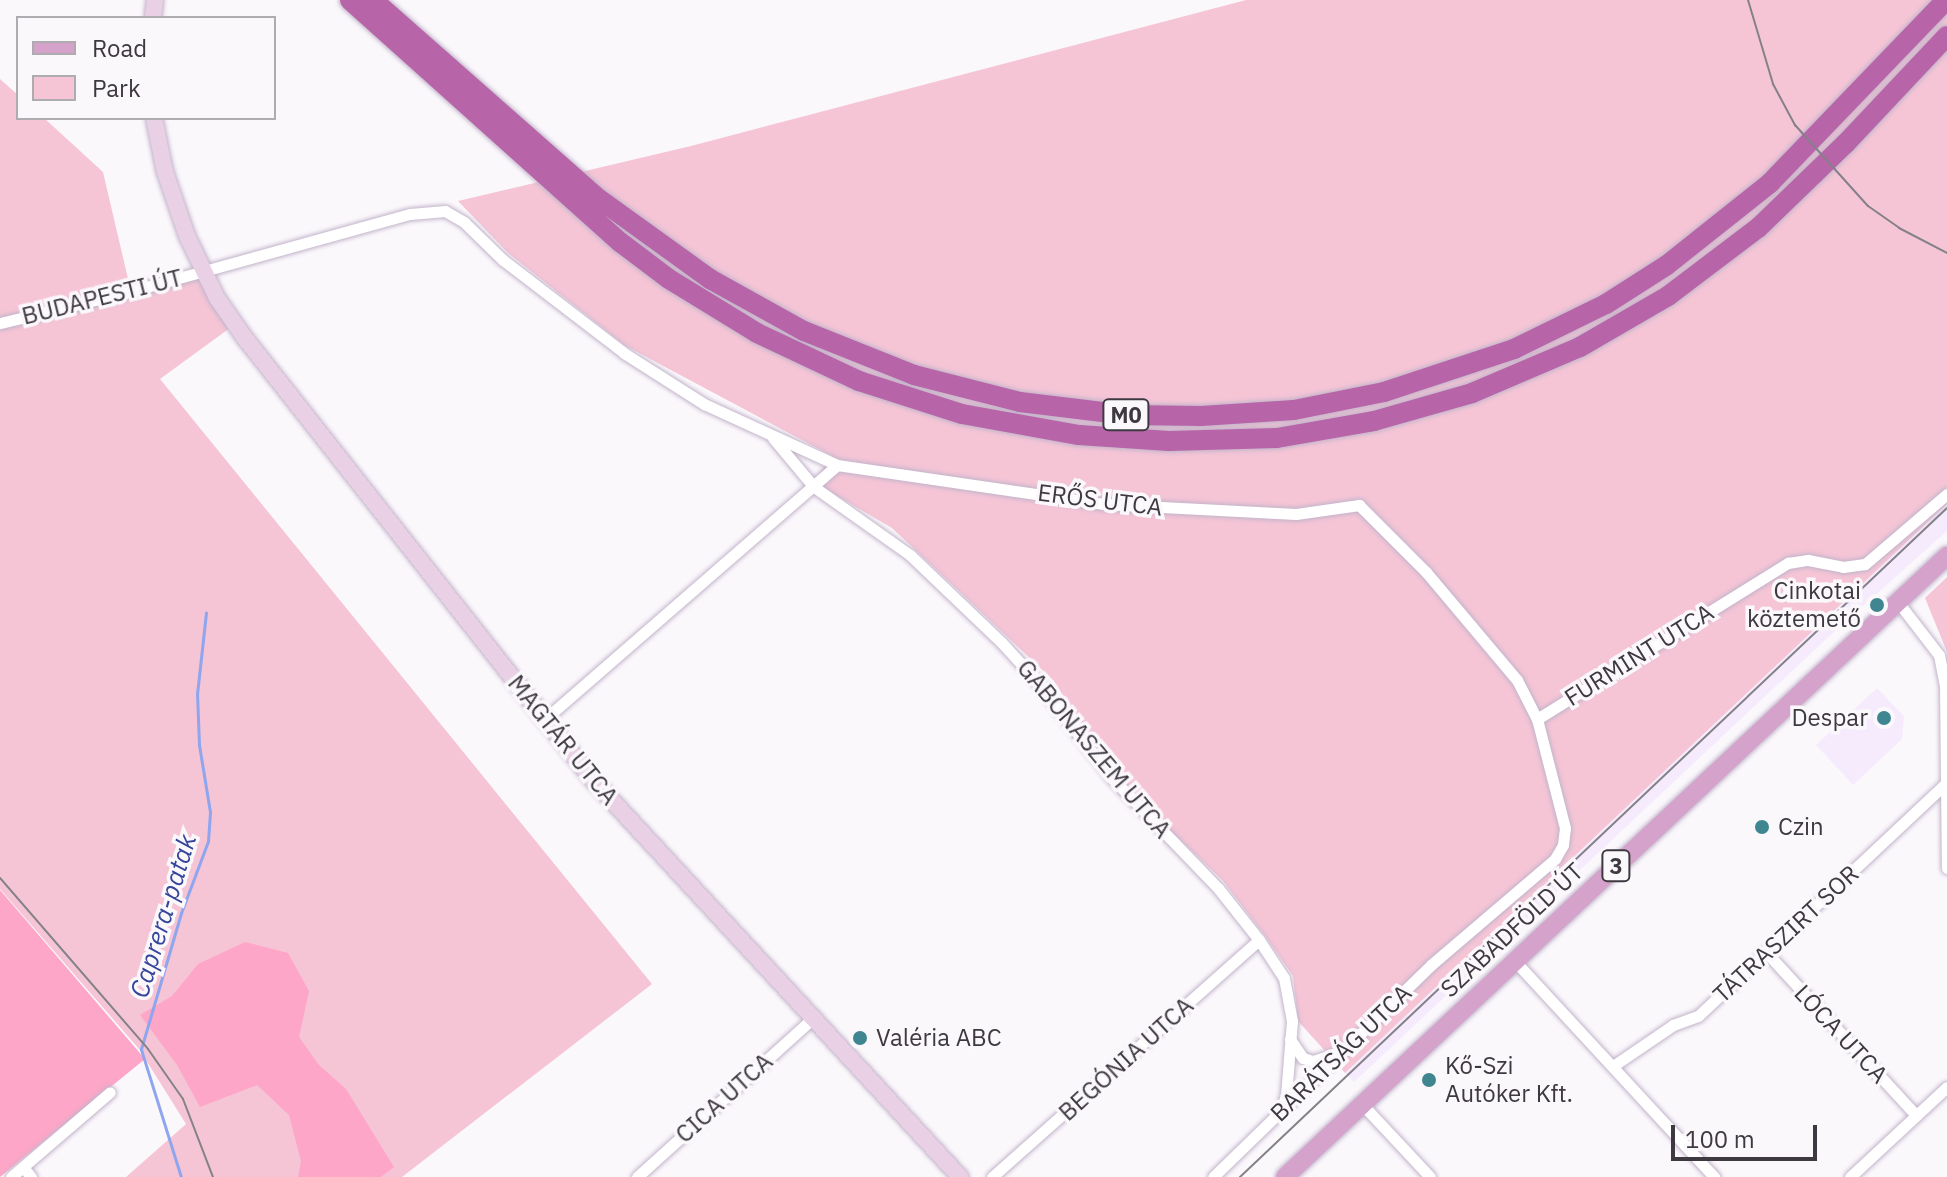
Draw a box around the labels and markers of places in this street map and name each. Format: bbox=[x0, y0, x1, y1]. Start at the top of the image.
place label: Cinkotai köztemető bbox=[1747, 577, 1861, 633]
marker: Cinkotai köztemető bbox=[1868, 596, 1886, 614]
place label: Despar bbox=[1791, 704, 1868, 732]
marker: Despar bbox=[1875, 709, 1893, 727]
place label: Czin bbox=[1778, 813, 1824, 841]
marker: Czin bbox=[1753, 818, 1771, 836]
place label: Valéria ABC bbox=[876, 1024, 1002, 1052]
marker: Valéria ABC bbox=[851, 1029, 869, 1047]
place label: Kő-Szi Autóker Kft. bbox=[1445, 1052, 1573, 1108]
marker: Kő-Szi Autóker Kft. bbox=[1420, 1071, 1438, 1089]

